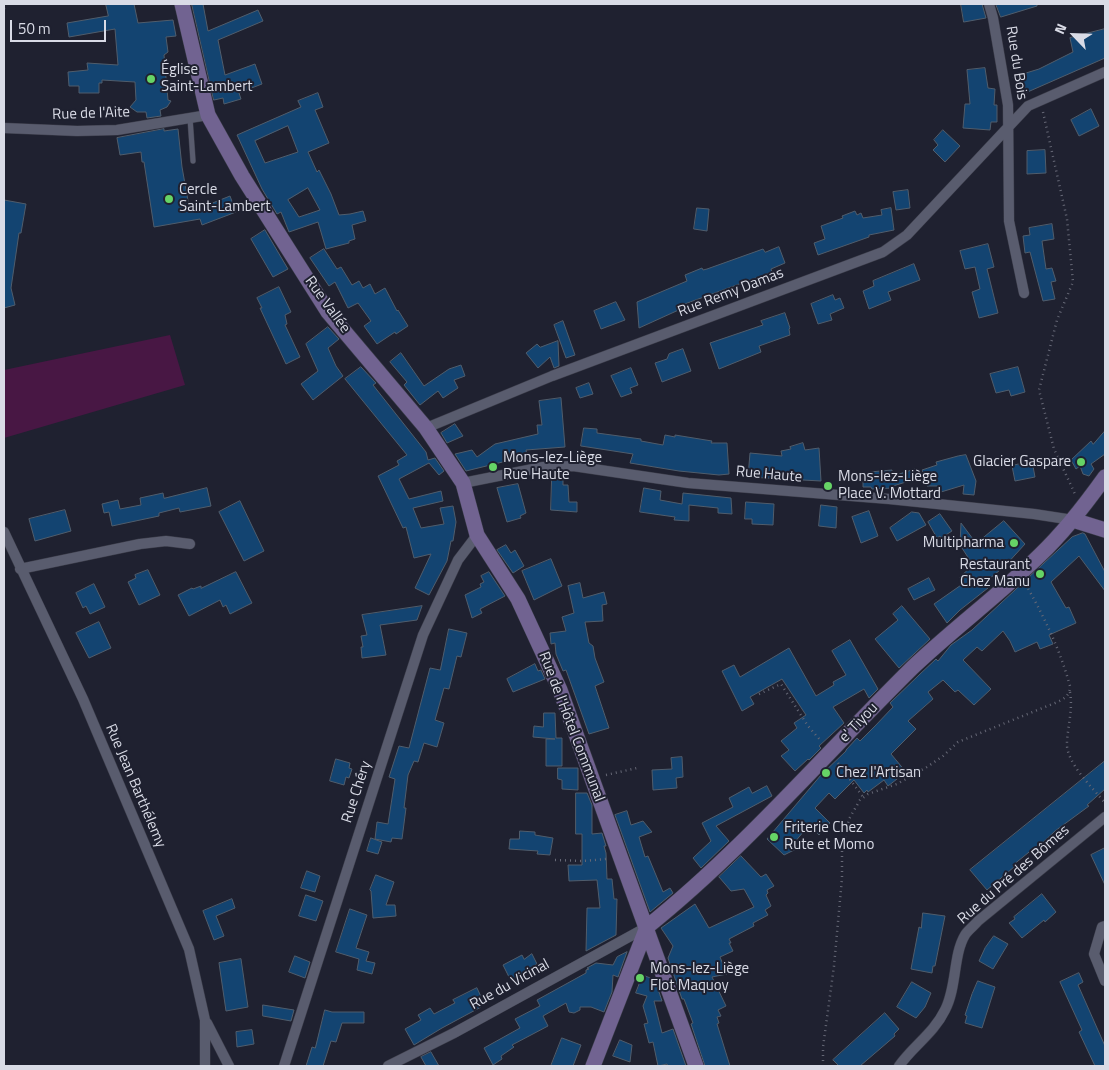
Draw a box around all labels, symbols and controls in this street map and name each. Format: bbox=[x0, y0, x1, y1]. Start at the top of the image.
scale bar bbox=[12, 10, 109, 42]
north arrow bbox=[1049, 10, 1099, 60]
text: 50 m bbox=[18, 17, 51, 40]
text: N bbox=[1048, 20, 1071, 37]
street label: Rue du Bois bbox=[1001, 25, 1031, 101]
place label: Église Saint-Lambert bbox=[161, 61, 253, 96]
marker: Église Saint-Lambert bbox=[145, 73, 157, 85]
street label: Rue de l'Aite bbox=[52, 104, 130, 124]
place label: Cercle Saint-Lambert bbox=[179, 181, 271, 216]
marker: Cercle Saint-Lambert bbox=[163, 193, 175, 205]
street label: Rue Remy Damas bbox=[676, 265, 786, 321]
street label: Rue Vallée bbox=[300, 273, 354, 337]
place label: Mons-lez-Liège Rue Haute bbox=[503, 449, 602, 484]
place label: Glacier Gaspare bbox=[973, 453, 1071, 471]
marker: Glacier Gaspare bbox=[1075, 456, 1087, 468]
marker: Mons-lez-Liège Rue Haute bbox=[487, 461, 499, 473]
street label: Rue Haute bbox=[735, 463, 803, 487]
place label: Mons-lez-Liège Place V. Mottard bbox=[838, 468, 941, 503]
marker: Mons-lez-Liège Place V. Mottard bbox=[822, 480, 834, 492]
place label: Multipharma bbox=[923, 534, 1004, 552]
marker: Multipharma bbox=[1008, 537, 1020, 549]
place label: Restaurant Chez Manu bbox=[960, 556, 1030, 591]
marker: Restaurant Chez Manu bbox=[1034, 568, 1046, 580]
street label: Rue de l'Hôtel Communal bbox=[534, 650, 608, 804]
street label: e' Tiyou bbox=[836, 699, 882, 747]
street label: Rue Jean Barthélemy bbox=[101, 722, 169, 850]
street label: Rue Chéry bbox=[339, 759, 375, 825]
place label: Chez l'Artisan bbox=[836, 764, 921, 782]
marker: Chez l'Artisan bbox=[820, 767, 832, 779]
place label: Friterie Chez Rute et Momo bbox=[784, 819, 874, 854]
street label: Rue du Pré des Bômes bbox=[954, 822, 1074, 928]
marker: Friterie Chez Rute et Momo bbox=[768, 831, 780, 843]
street label: Rue du Vicinal bbox=[467, 956, 553, 1014]
place label: Mons-lez-Liège Flot Maquoy bbox=[650, 960, 749, 995]
marker: Mons-lez-Liège Flot Maquoy bbox=[634, 972, 646, 984]

